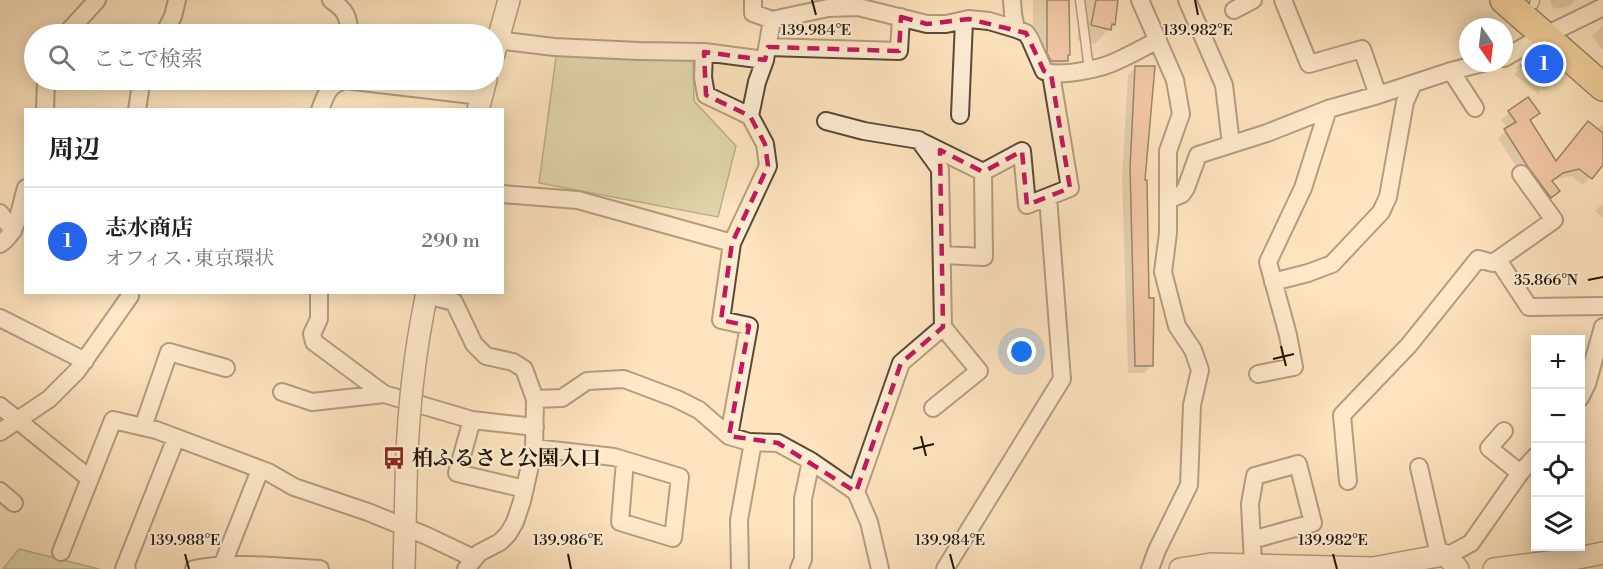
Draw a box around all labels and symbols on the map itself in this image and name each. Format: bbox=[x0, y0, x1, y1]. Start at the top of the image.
north arrow bbox=[1459, 18, 1513, 72]
text: 139.984°E bbox=[781, 21, 851, 40]
text: 139.982°E bbox=[1163, 21, 1233, 40]
pin: 1 bbox=[1524, 42, 1564, 86]
text: 35.866°N bbox=[1514, 271, 1578, 290]
your location bbox=[1007, 337, 1036, 366]
bus stop icon: 柏ふるさと公園入口 bbox=[381, 445, 407, 471]
place label: 柏ふるさと公園入口 bbox=[412, 446, 601, 472]
text: 139.988°E bbox=[150, 531, 220, 550]
text: 139.986°E bbox=[533, 531, 603, 550]
text: 139.984°E bbox=[915, 531, 985, 550]
text: 139.982°E bbox=[1298, 531, 1368, 550]

